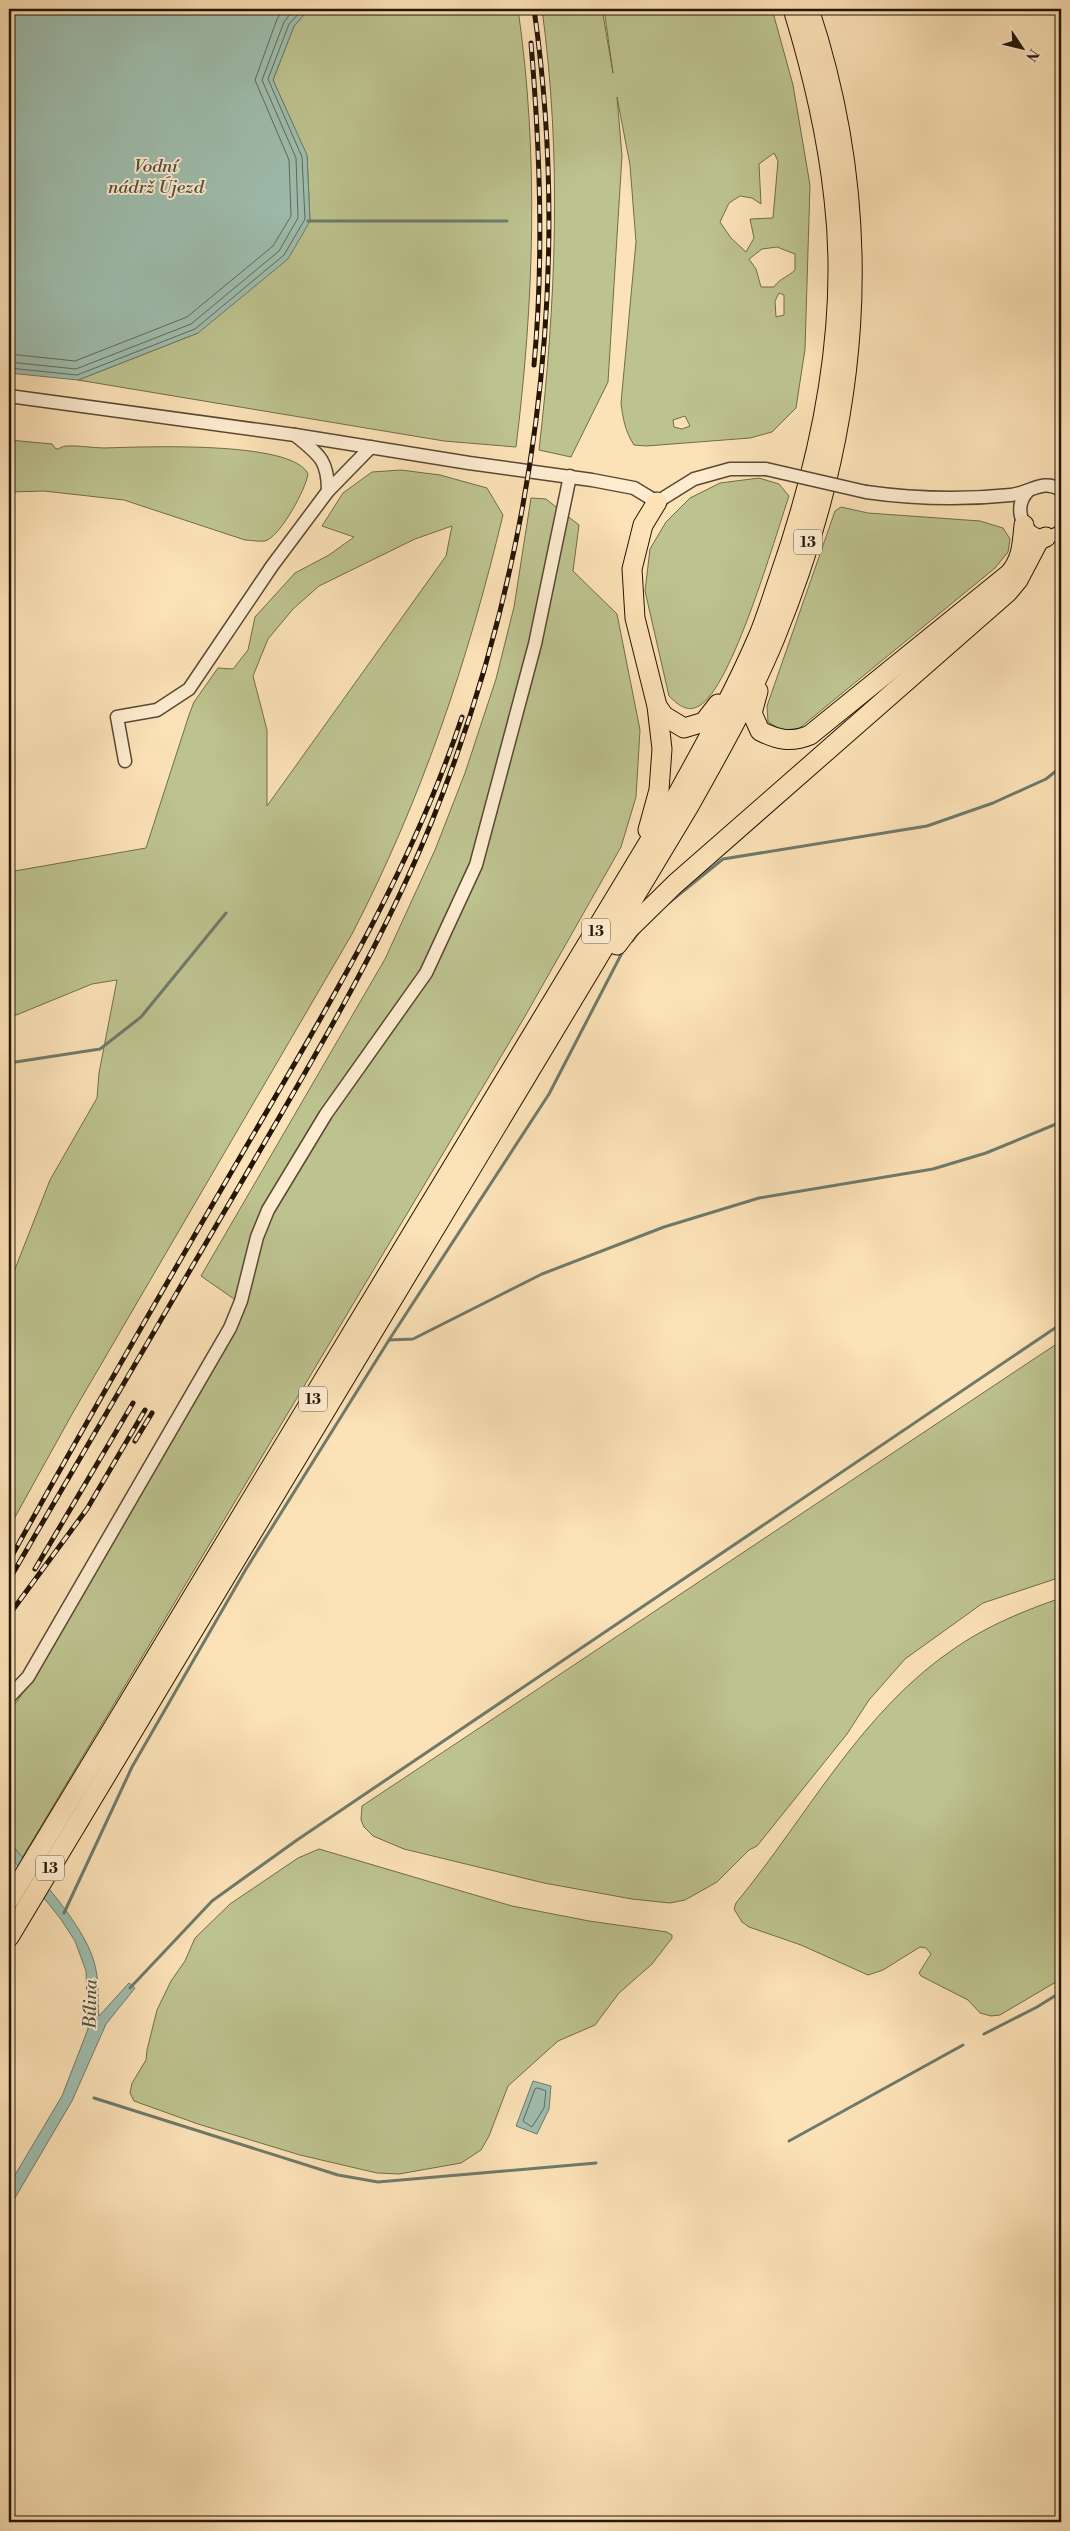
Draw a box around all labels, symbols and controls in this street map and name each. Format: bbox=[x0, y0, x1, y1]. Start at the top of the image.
north arrow bbox=[998, 22, 1048, 72]
text: N bbox=[1021, 45, 1042, 65]
water label: Vodní nádrž Újezd bbox=[108, 155, 205, 199]
road number: 13 bbox=[794, 530, 822, 554]
road number: 13 bbox=[582, 918, 610, 944]
road number: 13 bbox=[299, 1386, 327, 1412]
road number: 13 bbox=[36, 1856, 64, 1880]
water label: Bílina bbox=[79, 1978, 102, 2030]

